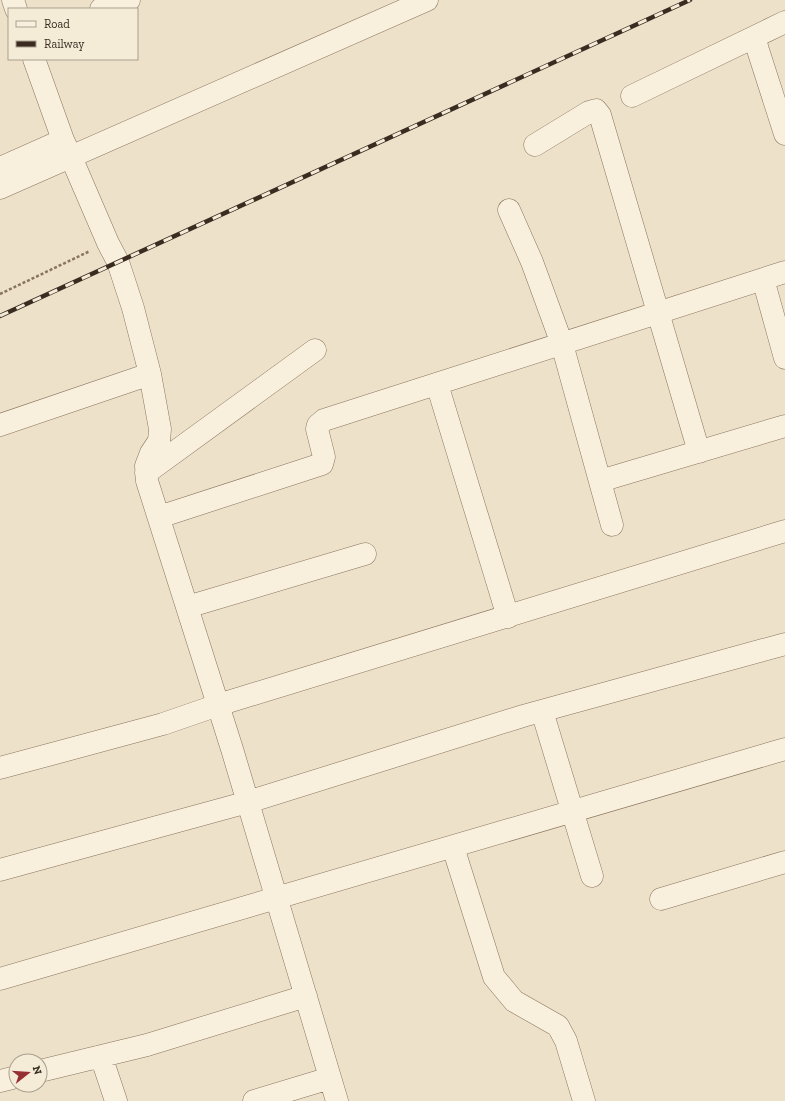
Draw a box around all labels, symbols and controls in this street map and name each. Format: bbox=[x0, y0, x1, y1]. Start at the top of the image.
legend bbox=[8, 8, 138, 60]
text: Road bbox=[44, 17, 70, 31]
text: Railway bbox=[44, 37, 85, 51]
north arrow bbox=[8, 1053, 48, 1093]
text: N bbox=[30, 1064, 45, 1077]

